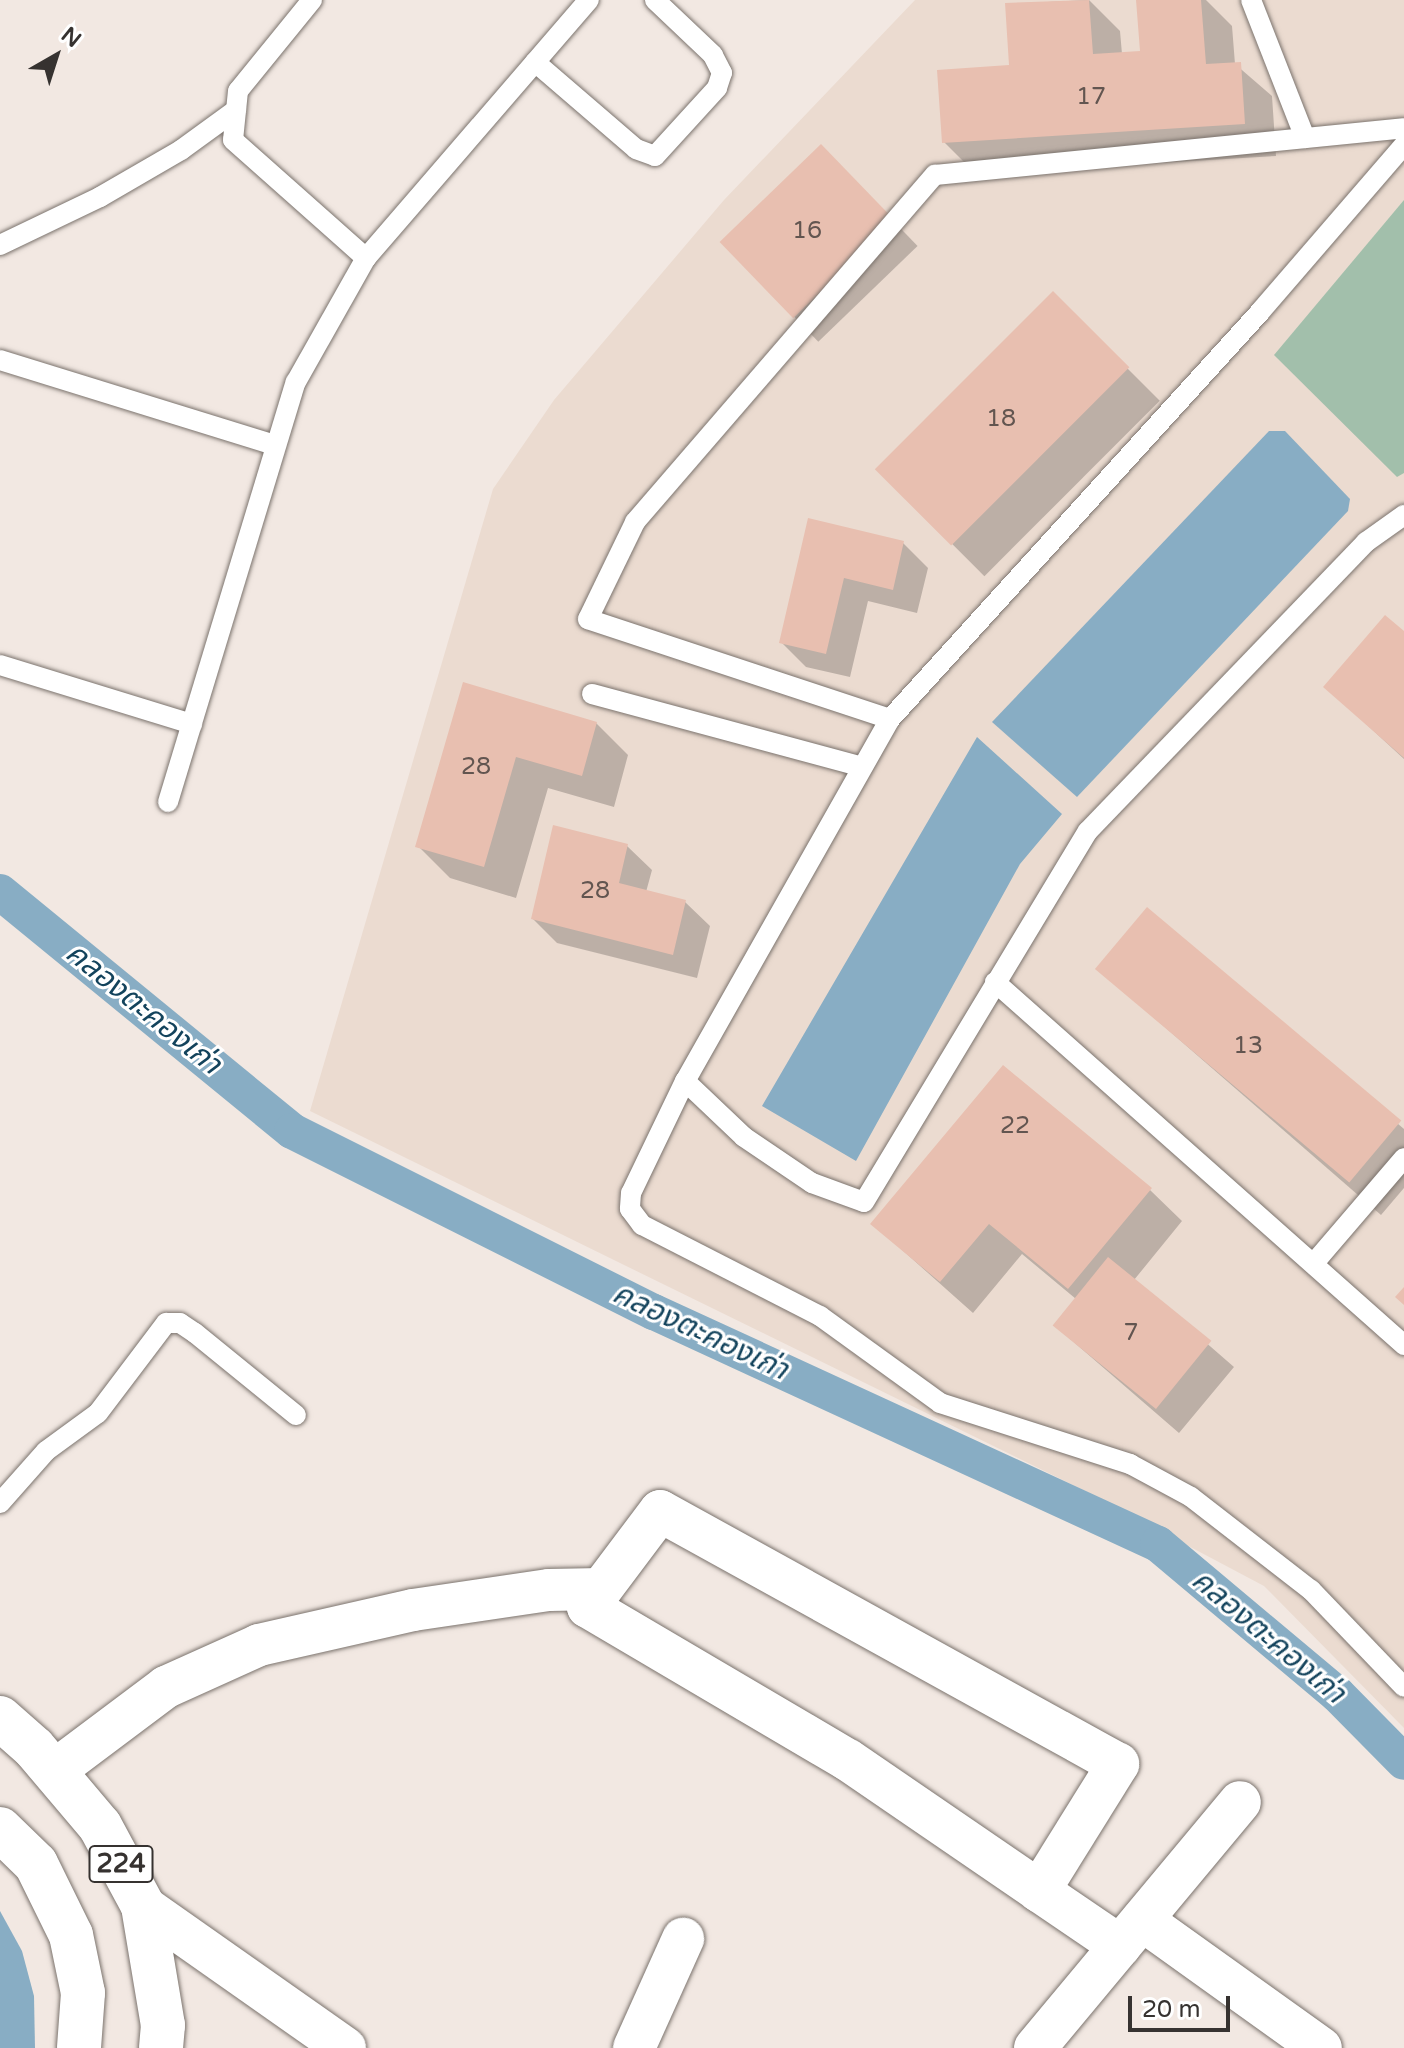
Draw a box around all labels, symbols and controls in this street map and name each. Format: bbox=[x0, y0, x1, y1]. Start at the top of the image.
north arrow bbox=[16, 16, 96, 96]
text: N bbox=[56, 22, 86, 53]
house number: 17 bbox=[1076, 83, 1106, 111]
house number: 16 bbox=[792, 217, 822, 245]
house number: 18 bbox=[986, 405, 1016, 433]
house number: 28 bbox=[461, 753, 491, 781]
house number: 28 bbox=[580, 877, 610, 905]
water label: คลองตะคองเก่า bbox=[58, 936, 228, 1082]
house number: 13 bbox=[1233, 1032, 1263, 1060]
house number: 22 bbox=[1000, 1112, 1030, 1140]
water label: คลองตะคองเก่า bbox=[607, 1276, 793, 1388]
house number: 7 bbox=[1123, 1319, 1139, 1347]
water label: คลองตะคองเก่า bbox=[1184, 1563, 1352, 1711]
road number: 224 bbox=[87, 1842, 155, 1886]
scale bar bbox=[1132, 1980, 1234, 2030]
text: 20 m bbox=[1142, 1995, 1200, 2024]

